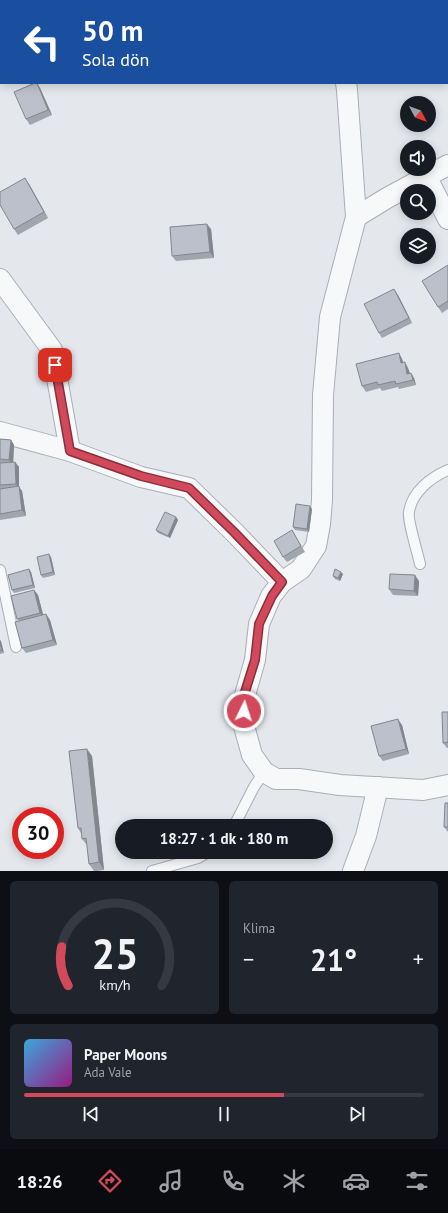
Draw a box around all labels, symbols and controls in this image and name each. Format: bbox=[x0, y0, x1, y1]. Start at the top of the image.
text: 50 m bbox=[82, 12, 143, 49]
icon: left bbox=[16, 16, 68, 68]
text: Sola dön bbox=[82, 48, 149, 71]
north arrow bbox=[400, 96, 436, 132]
map controls bbox=[400, 96, 436, 264]
button: sound bbox=[400, 140, 436, 176]
button: search bbox=[400, 184, 436, 220]
button: layers bbox=[400, 228, 436, 264]
pin bbox=[38, 348, 72, 382]
icon: arrive bbox=[44, 354, 66, 376]
position arrow bbox=[223, 690, 265, 732]
speed limit sign: 30 bbox=[12, 807, 64, 859]
text: 18:27 · 1 dk · 180 m bbox=[160, 829, 288, 848]
text: Klima bbox=[243, 920, 275, 937]
text: 25 bbox=[91, 926, 138, 979]
text: 21° bbox=[310, 940, 357, 979]
text: − bbox=[243, 945, 254, 973]
text: + bbox=[413, 945, 424, 973]
text: km/h bbox=[99, 974, 130, 993]
text: Paper Moons bbox=[84, 1045, 167, 1064]
text: Ada Vale bbox=[84, 1064, 132, 1081]
icon: previous bbox=[80, 1103, 102, 1125]
icon: pause bbox=[213, 1103, 235, 1125]
icon: next bbox=[346, 1103, 368, 1125]
icon: directions bbox=[96, 1167, 124, 1195]
icon: music bbox=[157, 1167, 185, 1195]
icon: phone bbox=[219, 1167, 247, 1195]
icon: climate bbox=[280, 1167, 308, 1195]
icon: car bbox=[342, 1167, 370, 1195]
icon: filters bbox=[403, 1167, 431, 1195]
text: 18:26 bbox=[17, 1170, 62, 1193]

